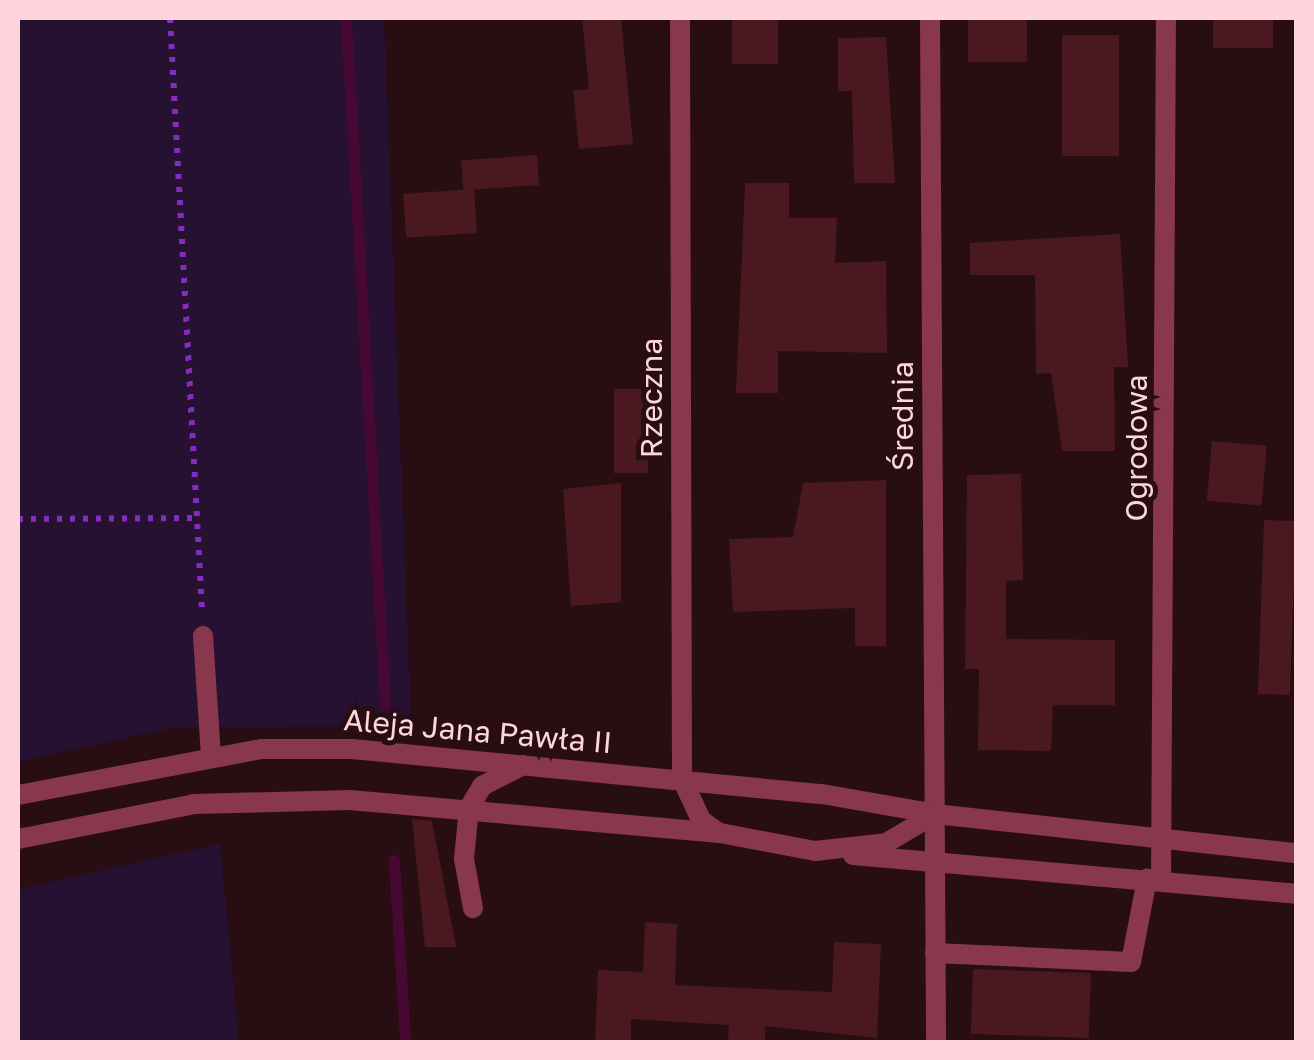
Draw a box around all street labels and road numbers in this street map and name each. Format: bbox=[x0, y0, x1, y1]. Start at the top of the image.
street label: Rzeczna bbox=[633, 338, 669, 458]
street label: Średnia bbox=[884, 361, 920, 471]
street label: Ogrodowa bbox=[1118, 375, 1154, 521]
street label: Aleja Jana Pawła II bbox=[342, 701, 614, 761]

